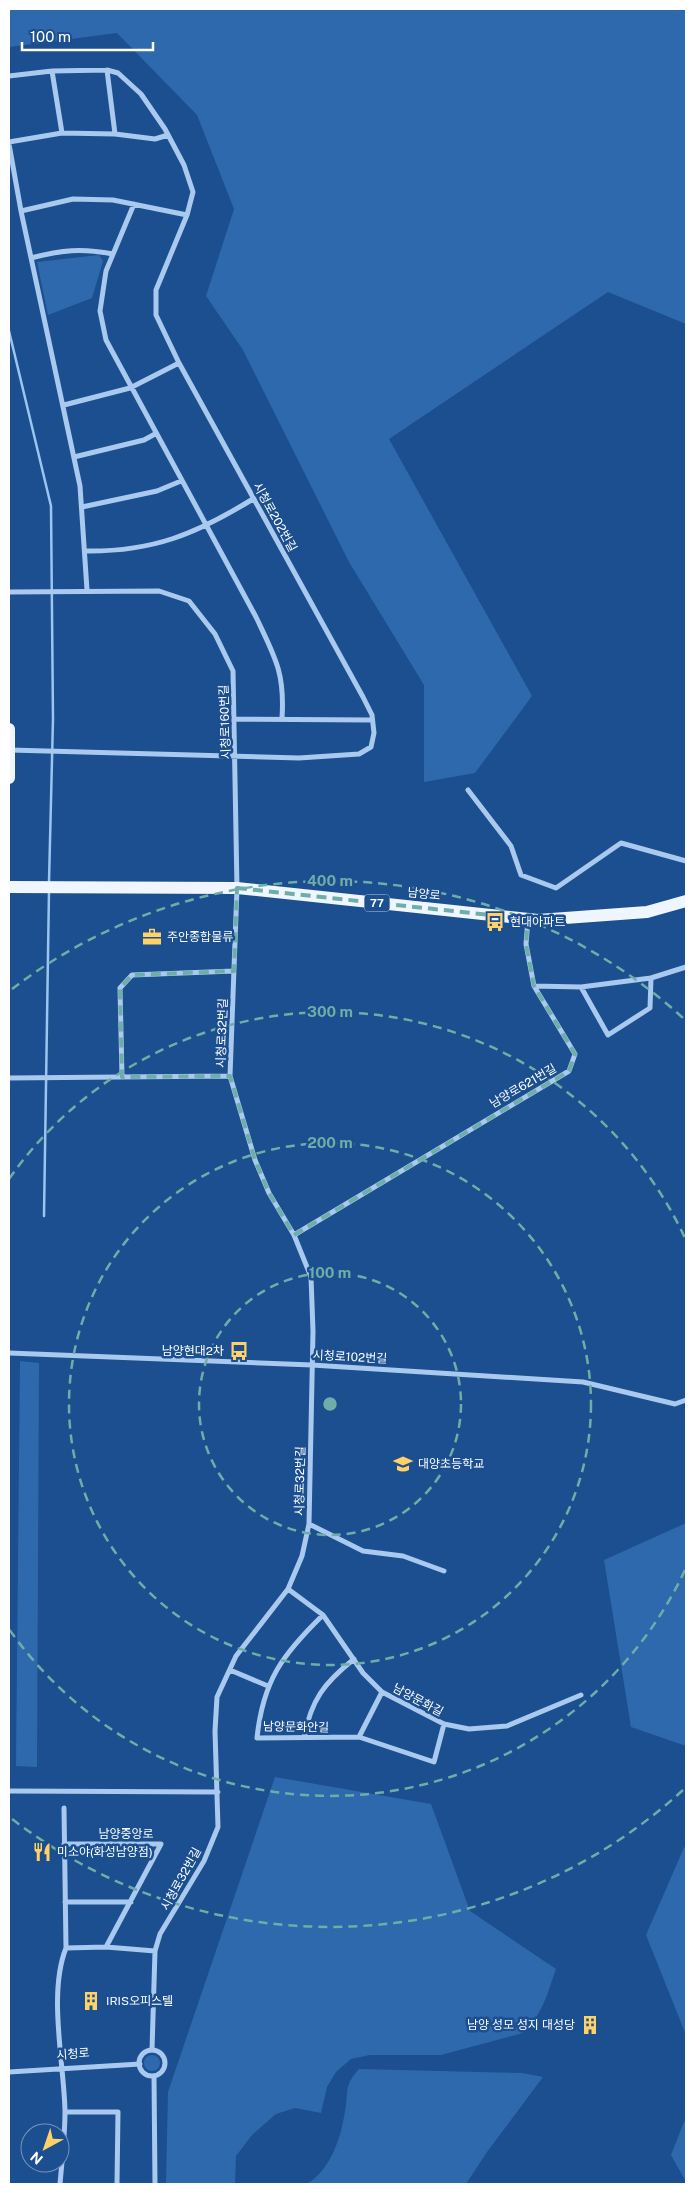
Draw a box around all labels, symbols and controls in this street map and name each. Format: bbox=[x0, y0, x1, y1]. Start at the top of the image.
scale bar bbox=[22, 20, 154, 52]
text: 100 m bbox=[30, 28, 71, 45]
street label: 시청로202번길 bbox=[250, 480, 300, 554]
street label: 시청로160번길 bbox=[217, 684, 233, 760]
text: 400 m bbox=[307, 872, 353, 889]
street label: 남양로 bbox=[407, 885, 441, 903]
road number: 77 bbox=[364, 894, 390, 911]
bus stop icon: 현대아파트 bbox=[484, 911, 506, 933]
place label: 현대아파트 bbox=[510, 915, 565, 929]
office icon: 주안종합물류 bbox=[141, 926, 163, 948]
place label: 주안종합물류 bbox=[167, 930, 233, 944]
street label: 시청로32번길 bbox=[214, 998, 230, 1068]
text: 300 m bbox=[307, 1003, 353, 1020]
street label: 남양로621번길 bbox=[487, 1061, 559, 1111]
text: 200 m bbox=[307, 1134, 353, 1151]
text: 100 m bbox=[309, 1264, 351, 1281]
bus stop icon: 남양현대2차 bbox=[228, 1340, 250, 1362]
place label: 남양현대2차 bbox=[162, 1344, 224, 1358]
street label: 시청로102번길 bbox=[312, 1348, 388, 1366]
centre of rings bbox=[321, 1395, 339, 1413]
street label: 시청로32번길 bbox=[292, 1446, 308, 1516]
school or university icon: 대양초등학교 bbox=[392, 1453, 414, 1475]
place label: 대양초등학교 bbox=[418, 1457, 484, 1471]
street label: 남양문화길 bbox=[390, 1681, 446, 1719]
street label: 남양문화안길 bbox=[263, 1719, 329, 1735]
street label: 남양중앙로 bbox=[98, 1827, 154, 1841]
restaurant icon: 미소야(화성남양점) bbox=[31, 1841, 53, 1863]
place label: 미소야(화성남양점) bbox=[57, 1845, 153, 1859]
street label: 시청로32번길 bbox=[158, 1845, 204, 1913]
building icon: IRIS오피스텔 bbox=[80, 1990, 102, 2012]
place label: IRIS오피스텔 bbox=[106, 1994, 173, 2008]
building icon: 남양 성모 성지 대성당 bbox=[579, 2014, 601, 2036]
place label: 남양 성모 성지 대성당 bbox=[467, 2018, 575, 2032]
street label: 시청로 bbox=[56, 2046, 90, 2062]
north arrow bbox=[20, 2123, 70, 2173]
text: N bbox=[27, 2148, 46, 2168]

